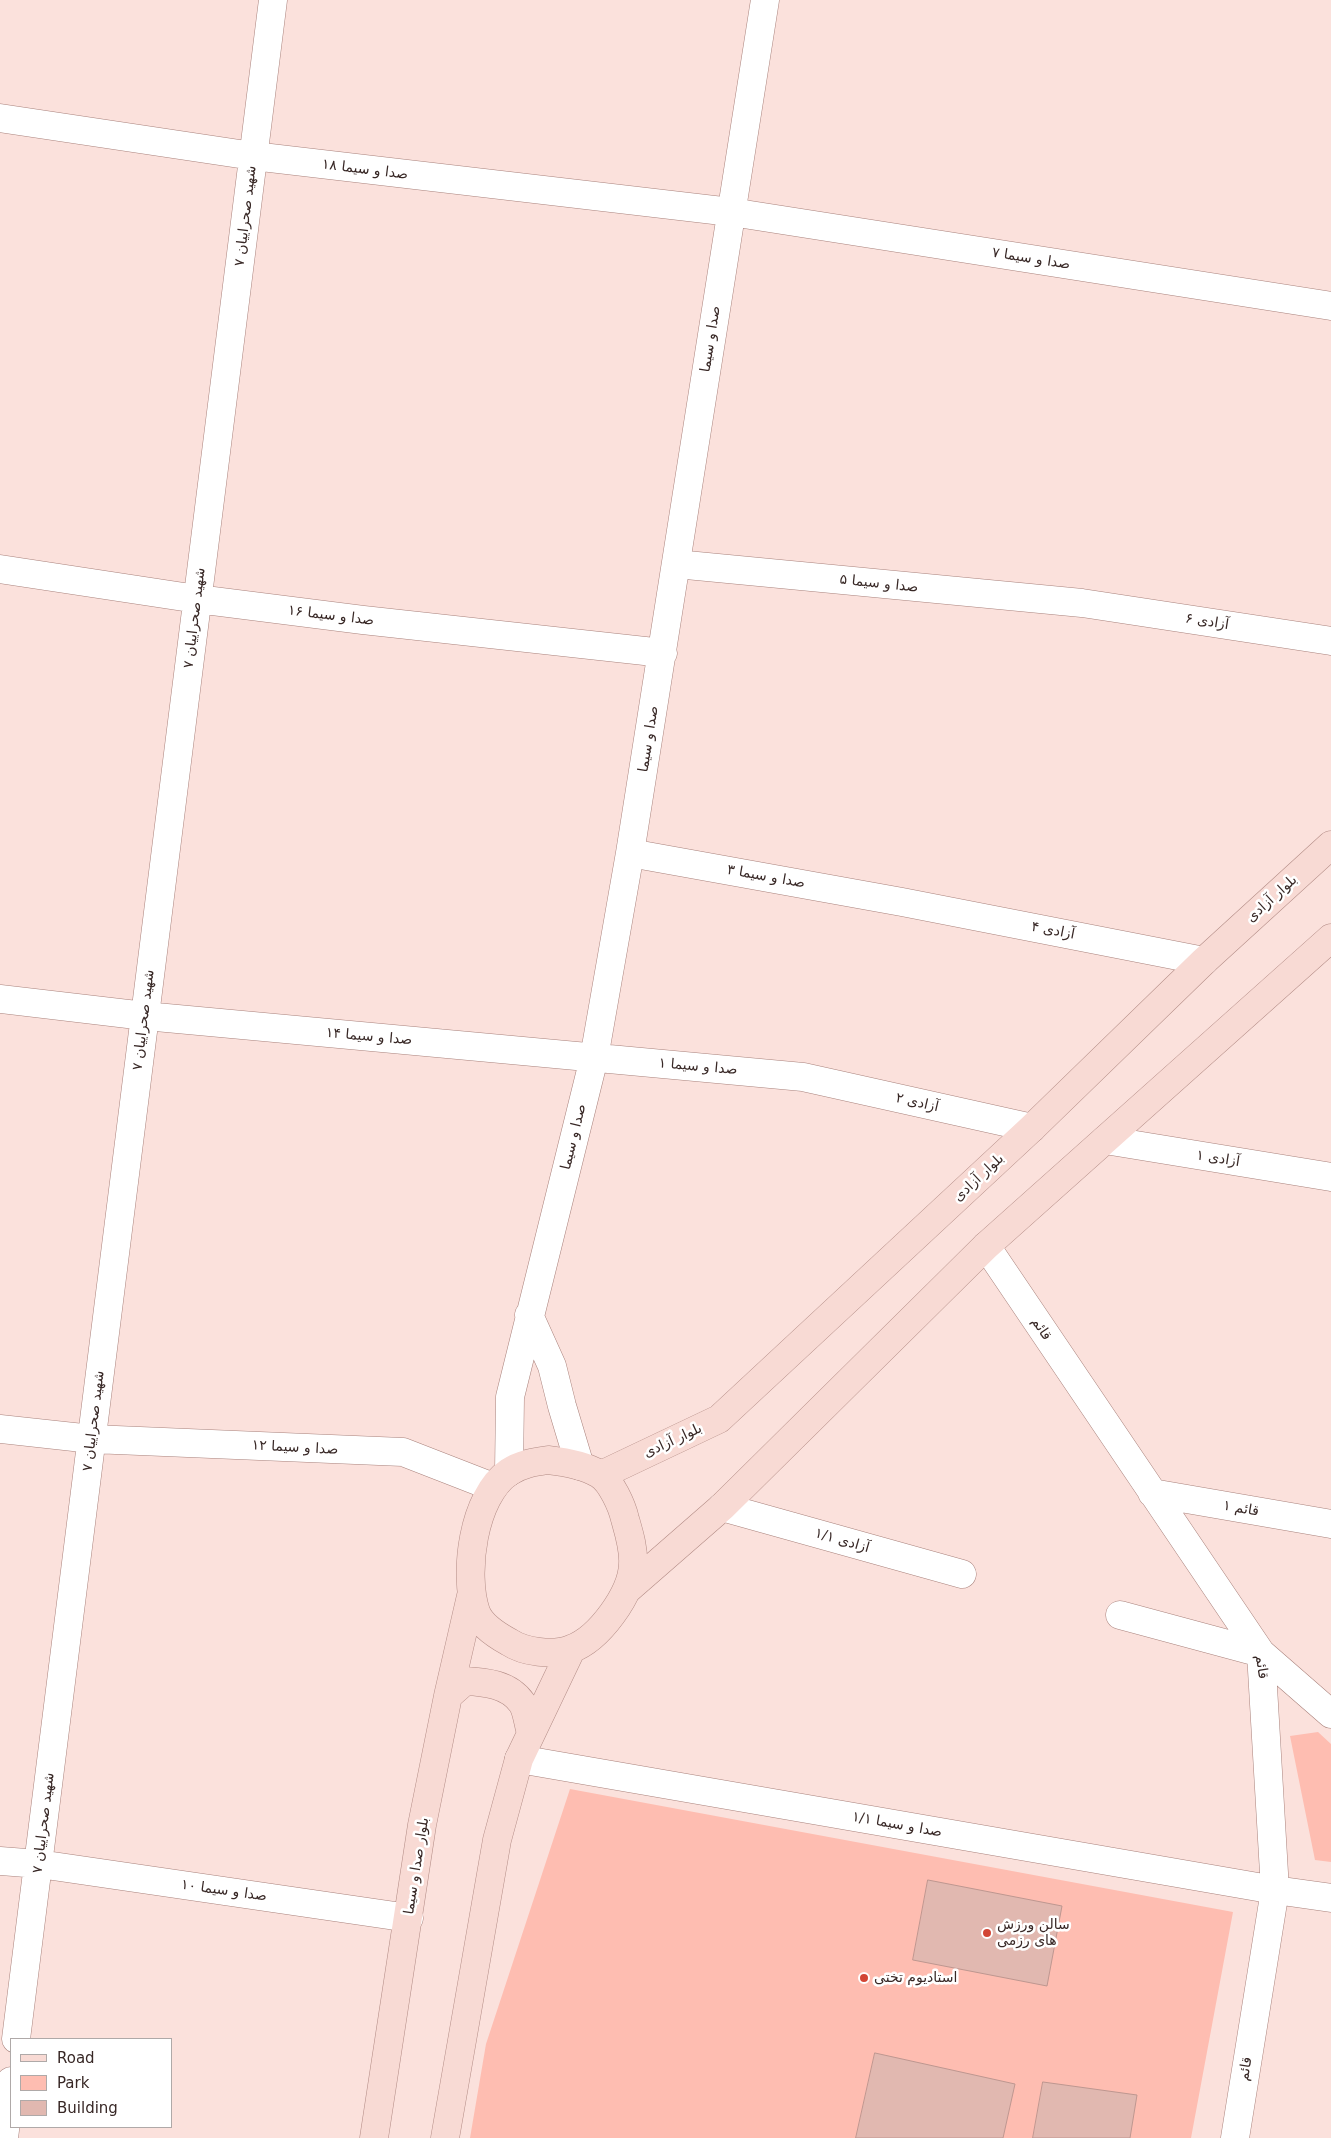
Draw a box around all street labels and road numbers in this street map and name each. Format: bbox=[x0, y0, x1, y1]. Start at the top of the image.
street label: صدا و سیما ۱۸ bbox=[321, 156, 409, 184]
street label: شهید صحراییان ۷ bbox=[231, 165, 261, 267]
street label: صدا و سیما ۷ bbox=[991, 245, 1071, 273]
street label: صدا و سیما bbox=[697, 305, 725, 373]
street label: شهید صحراییان ۷ bbox=[180, 567, 210, 669]
street label: صدا و سیما ۵ bbox=[839, 572, 919, 596]
street label: صدا و سیما ۱۶ bbox=[287, 602, 375, 630]
street label: آزادی ۶ bbox=[1184, 610, 1230, 634]
street label: صدا و سیما bbox=[635, 705, 663, 773]
street label: صدا و سیما ۳ bbox=[726, 862, 806, 892]
street label: بلوار آزادی bbox=[1243, 872, 1301, 926]
street label: آزادی ۴ bbox=[1030, 919, 1076, 943]
street label: شهید صحراییان ۷ bbox=[129, 969, 159, 1071]
street label: صدا و سیما ۱۴ bbox=[325, 1025, 413, 1049]
street label: صدا و سیما ۱ bbox=[658, 1055, 738, 1079]
street label: آزادی ۲ bbox=[894, 1090, 940, 1116]
street label: صدا و سیما bbox=[558, 1102, 590, 1172]
street label: آزادی ۱ bbox=[1195, 1147, 1241, 1171]
street label: بلوار آزادی bbox=[950, 1151, 1008, 1205]
street label: قائم bbox=[1027, 1314, 1055, 1344]
street label: شهید صحراییان ۷ bbox=[79, 1370, 109, 1472]
street label: بلوار آزادی bbox=[641, 1420, 705, 1462]
street label: صدا و سیما ۱۲ bbox=[251, 1437, 339, 1459]
street label: قائم ۱ bbox=[1222, 1498, 1260, 1520]
street label: آزادی ۱/۱ bbox=[813, 1525, 871, 1557]
street label: قائم bbox=[1251, 1654, 1271, 1680]
street label: شهید صحراییان ۷ bbox=[29, 1772, 59, 1874]
street label: صدا و سیما ۱/۱ bbox=[851, 1809, 943, 1841]
street label: بلوار صدا و سیما bbox=[401, 1816, 433, 1916]
street label: صدا و سیما ۱۰ bbox=[180, 1877, 268, 1905]
street label: قائم bbox=[1236, 2056, 1256, 2082]

